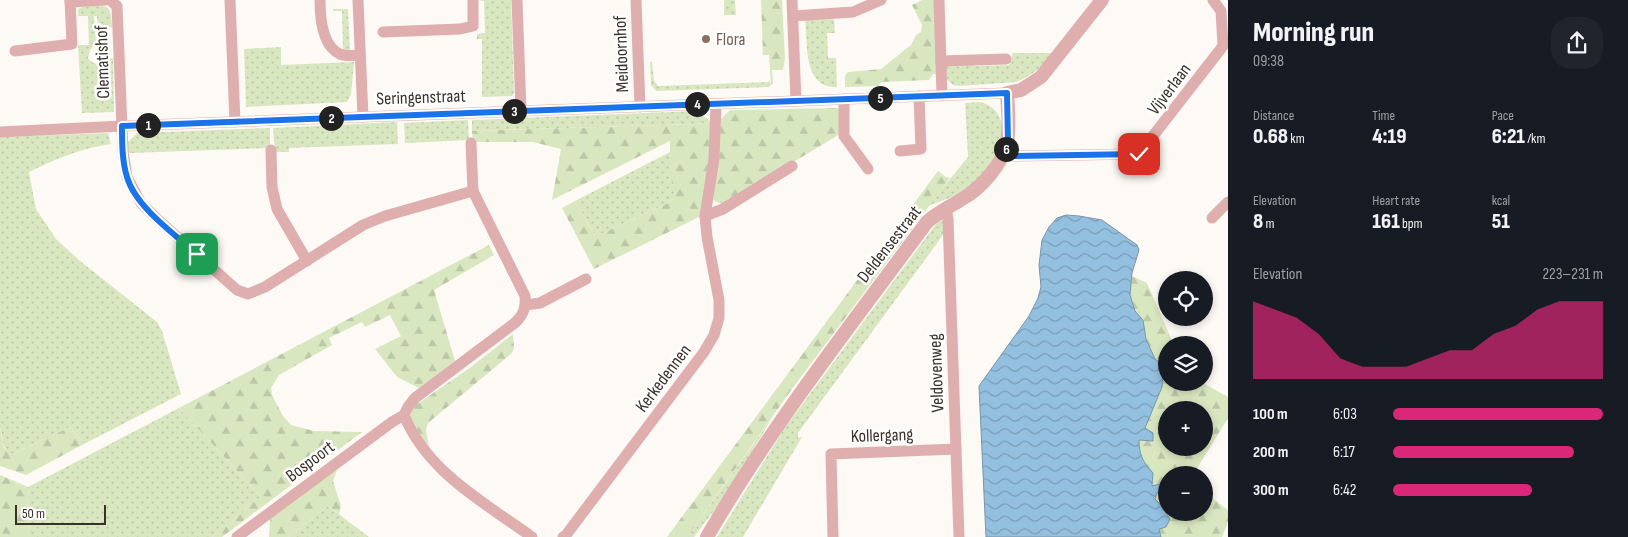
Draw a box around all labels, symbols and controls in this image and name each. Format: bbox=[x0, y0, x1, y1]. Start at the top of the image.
street label: Meidoornhof bbox=[610, 14, 633, 93]
text: Morning run bbox=[1253, 16, 1374, 49]
button: share bbox=[1551, 17, 1603, 69]
street label: Clematishof bbox=[91, 24, 114, 99]
place label: Flora bbox=[716, 29, 746, 50]
marker: Flora bbox=[700, 33, 712, 45]
text: 09:38 bbox=[1253, 52, 1284, 71]
street label: Vijverlaan bbox=[1143, 59, 1195, 119]
street label: Seringenstraat bbox=[376, 85, 467, 110]
pin: 5 bbox=[868, 86, 892, 110]
text: 5 bbox=[877, 90, 884, 107]
pin: 4 bbox=[684, 92, 710, 116]
text: 4 bbox=[694, 96, 701, 113]
pin: 3 bbox=[502, 98, 526, 124]
text: 3 bbox=[511, 103, 518, 120]
pin: 2 bbox=[318, 106, 344, 130]
text: Distance bbox=[1253, 107, 1294, 124]
text: Time bbox=[1372, 107, 1395, 124]
text: Pace bbox=[1492, 107, 1514, 124]
text: 2 bbox=[328, 110, 335, 127]
pin: 1 bbox=[136, 112, 160, 138]
text: 1 bbox=[146, 117, 151, 134]
text: 0.68 bbox=[1253, 124, 1288, 149]
text: 4:19 bbox=[1372, 124, 1406, 149]
text: 6:21 bbox=[1492, 124, 1525, 149]
text: km bbox=[1288, 130, 1305, 147]
text: /km bbox=[1525, 130, 1545, 147]
pin bbox=[1118, 133, 1160, 175]
pin: 6 bbox=[994, 136, 1018, 162]
icon: check bbox=[1125, 140, 1153, 168]
text: 6 bbox=[1003, 141, 1010, 158]
text: Elevation bbox=[1253, 192, 1296, 209]
text: Heart rate bbox=[1372, 192, 1420, 209]
text: kcal bbox=[1492, 192, 1510, 209]
street label: Deldensestraat bbox=[853, 201, 926, 287]
text: 8 bbox=[1253, 209, 1263, 234]
text: 161 bbox=[1372, 209, 1400, 234]
text: 51 bbox=[1492, 209, 1510, 234]
text: m bbox=[1263, 215, 1274, 232]
text: bpm bbox=[1400, 215, 1423, 232]
pin bbox=[176, 233, 218, 275]
icon: arrive bbox=[183, 240, 211, 268]
text: Elevation bbox=[1253, 265, 1302, 284]
text: 223–231 m bbox=[1542, 265, 1603, 284]
map controls bbox=[1158, 271, 1213, 521]
button: locate bbox=[1158, 271, 1213, 326]
street label: Veldovenweg bbox=[925, 333, 948, 413]
button: layers bbox=[1158, 336, 1213, 391]
street label: Kerkedennen bbox=[631, 340, 696, 416]
button: + bbox=[1158, 401, 1213, 456]
text: 100 m bbox=[1253, 405, 1288, 424]
text: 6:03 bbox=[1333, 405, 1357, 424]
street label: Kollergang bbox=[850, 424, 914, 447]
street label: Bospoort bbox=[282, 436, 339, 486]
text: 200 m bbox=[1253, 443, 1288, 462]
text: 6:17 bbox=[1333, 443, 1355, 462]
button: − bbox=[1158, 466, 1213, 521]
text: 300 m bbox=[1253, 481, 1289, 500]
text: 6:42 bbox=[1333, 481, 1356, 500]
scale bar bbox=[15, 502, 106, 525]
text: 50 m bbox=[22, 505, 45, 522]

